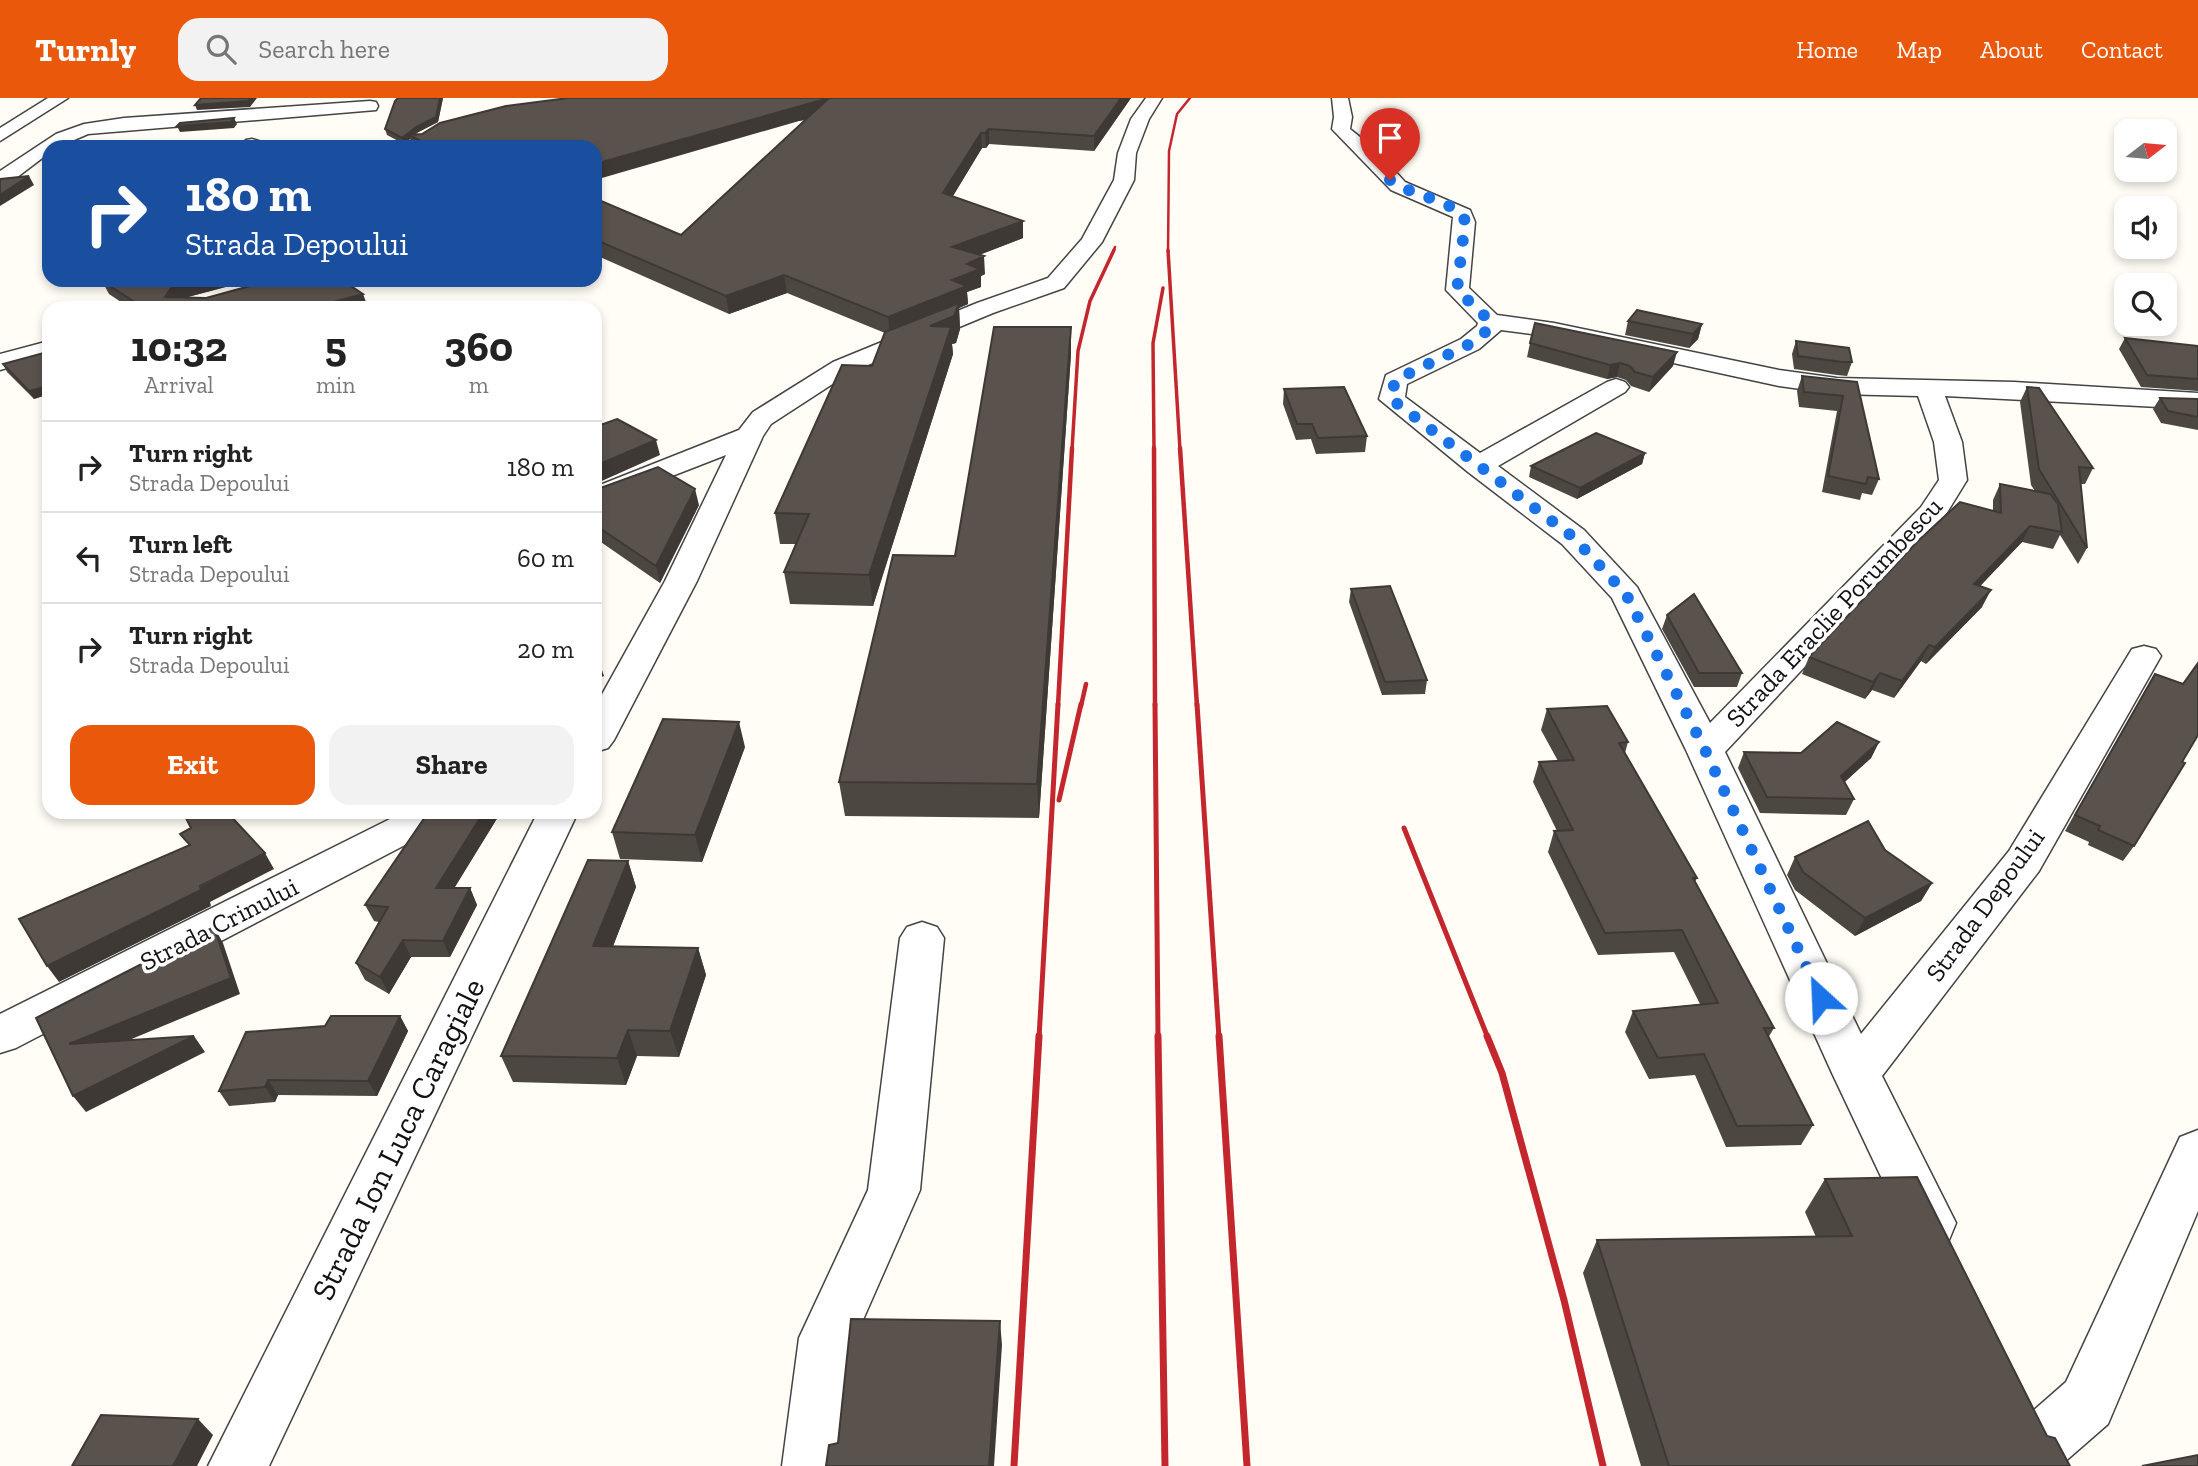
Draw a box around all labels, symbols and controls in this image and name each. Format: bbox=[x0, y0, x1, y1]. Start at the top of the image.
search box bbox=[178, 18, 668, 81]
text: Turnly bbox=[35, 30, 136, 69]
icon: search bbox=[202, 30, 240, 68]
text: Search here bbox=[258, 33, 390, 65]
text: Home bbox=[1796, 35, 1858, 64]
text: Map bbox=[1896, 35, 1942, 64]
text: About bbox=[1980, 35, 2043, 64]
text: Contact bbox=[2081, 35, 2163, 64]
pin bbox=[1360, 108, 1420, 180]
icon: arrive bbox=[1371, 119, 1409, 157]
north arrow bbox=[2114, 119, 2177, 182]
map controls bbox=[2114, 119, 2177, 336]
text: 180 m bbox=[185, 165, 312, 224]
icon: right bbox=[70, 168, 161, 259]
button: sound bbox=[2114, 196, 2177, 259]
text: Strada Depoului bbox=[185, 225, 408, 263]
button: search bbox=[2114, 273, 2177, 336]
text: 10:32 bbox=[131, 321, 227, 372]
text: 5 bbox=[325, 321, 347, 372]
text: 360 bbox=[444, 321, 513, 372]
text: Arrival bbox=[144, 371, 214, 399]
text: min bbox=[316, 371, 355, 399]
text: m bbox=[469, 371, 489, 399]
text: Turn right bbox=[129, 437, 252, 469]
icon: right bbox=[70, 448, 108, 486]
text: 180 m bbox=[507, 451, 574, 483]
text: Strada Depoului bbox=[129, 469, 289, 497]
street label: Strada Eraclie Porumbescu bbox=[1719, 490, 1949, 734]
text: Turn left bbox=[129, 528, 232, 560]
icon: left bbox=[70, 539, 108, 577]
text: 60 m bbox=[517, 542, 574, 574]
text: Strada Depoului bbox=[129, 560, 289, 588]
text: Turn right bbox=[129, 619, 252, 651]
icon: right bbox=[70, 630, 108, 668]
text: 20 m bbox=[517, 633, 574, 665]
text: Strada Depoului bbox=[129, 651, 289, 679]
button: Exit bbox=[70, 725, 315, 805]
button: Share bbox=[329, 725, 574, 805]
street label: Strada Depoului bbox=[1919, 822, 2051, 988]
street label: Strada Crinului bbox=[135, 870, 303, 978]
position arrow bbox=[1784, 961, 1858, 1035]
street label: Strada Ion Luca Caragiale bbox=[304, 972, 492, 1306]

